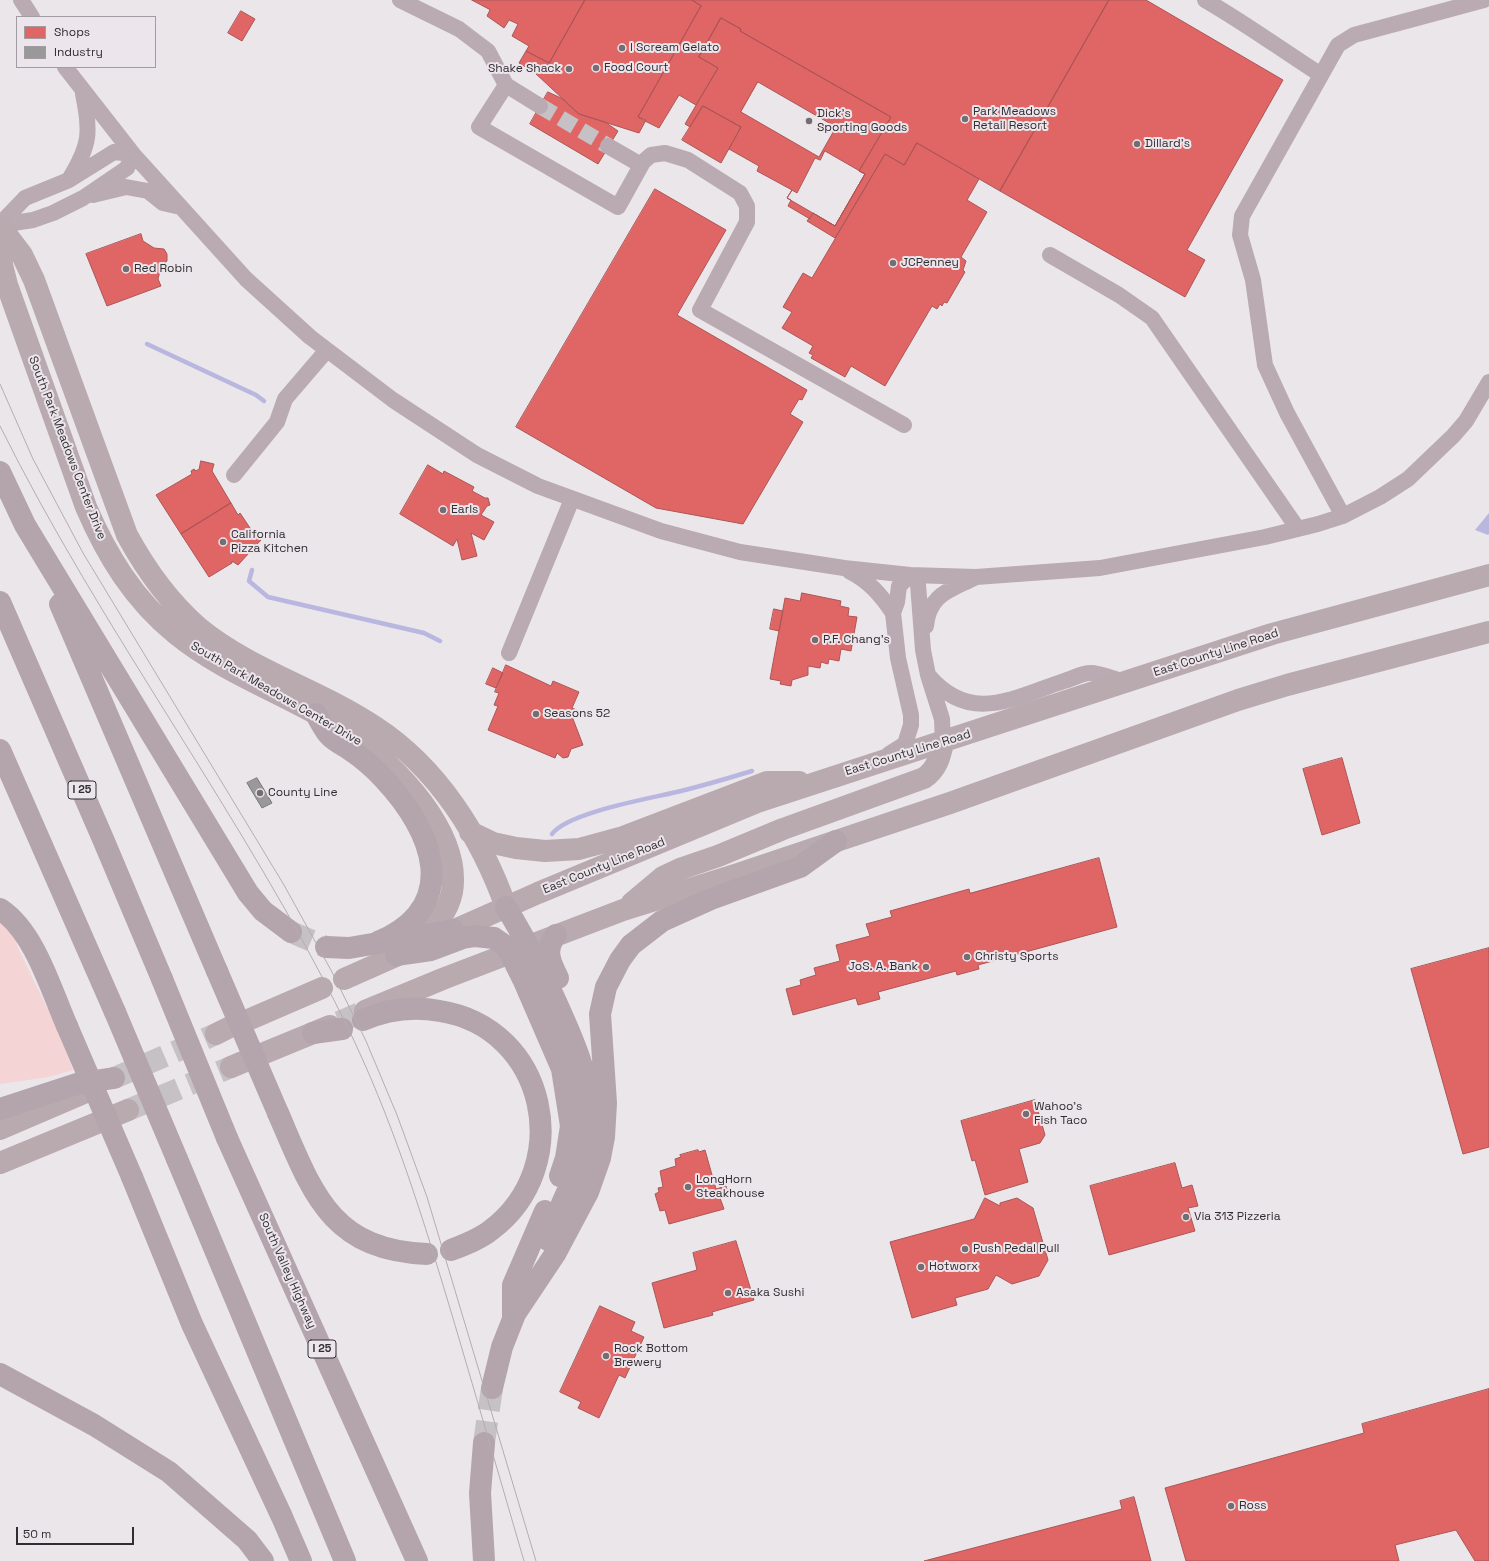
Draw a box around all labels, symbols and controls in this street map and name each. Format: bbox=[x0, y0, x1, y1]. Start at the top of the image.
legend bbox=[16, 16, 156, 68]
text: Shops bbox=[54, 24, 90, 40]
place label: I Scream Gelato bbox=[630, 41, 719, 55]
marker: I Scream Gelato bbox=[617, 43, 627, 53]
text: Industry bbox=[54, 44, 103, 60]
place label: Food Court bbox=[604, 61, 669, 75]
place label: Shake Shack bbox=[488, 62, 561, 76]
marker: Food Court bbox=[591, 63, 601, 73]
marker: Shake Shack bbox=[564, 64, 574, 74]
place label: Park Meadows Retail Resort bbox=[973, 105, 1056, 133]
place label: Dick's Sporting Goods bbox=[817, 107, 907, 135]
marker: Park Meadows Retail Resort bbox=[960, 114, 970, 124]
marker: Dick's Sporting Goods bbox=[804, 116, 814, 126]
place label: Dillard's bbox=[1145, 137, 1190, 151]
marker: Dillard's bbox=[1132, 139, 1142, 149]
place label: JCPenney bbox=[901, 256, 959, 270]
marker: JCPenney bbox=[888, 258, 898, 268]
place label: Red Robin bbox=[134, 262, 192, 276]
marker: Red Robin bbox=[121, 264, 131, 274]
street label: South Park Meadows Center Drive bbox=[25, 354, 109, 542]
place label: Earls bbox=[451, 503, 478, 517]
marker: Earls bbox=[438, 505, 448, 515]
place label: California Pizza Kitchen bbox=[231, 528, 308, 556]
marker: California Pizza Kitchen bbox=[218, 537, 228, 547]
street label: East County Line Road bbox=[1152, 626, 1280, 680]
place label: P.F. Chang's bbox=[823, 633, 890, 647]
marker: P.F. Chang's bbox=[810, 635, 820, 645]
street label: South Park Meadows Center Drive bbox=[188, 639, 364, 749]
place label: Seasons 52 bbox=[544, 707, 610, 721]
marker: Seasons 52 bbox=[531, 709, 541, 719]
street label: East County Line Road bbox=[844, 727, 972, 779]
road number: I 25 bbox=[68, 781, 96, 799]
place label: County Line bbox=[268, 786, 338, 800]
marker: County Line bbox=[255, 788, 265, 798]
street label: East County Line Road bbox=[541, 835, 667, 897]
place label: Christy Sports bbox=[975, 950, 1059, 964]
marker: Christy Sports bbox=[962, 952, 972, 962]
place label: JoS. A. Bank bbox=[848, 960, 918, 974]
marker: JoS. A. Bank bbox=[921, 962, 931, 972]
place label: Wahoo's Fish Taco bbox=[1034, 1100, 1088, 1128]
marker: Wahoo's Fish Taco bbox=[1021, 1109, 1031, 1119]
place label: LongHorn Steakhouse bbox=[696, 1173, 765, 1201]
marker: LongHorn Steakhouse bbox=[683, 1182, 693, 1192]
place label: Via 313 Pizzeria bbox=[1194, 1210, 1281, 1224]
street label: South Valley Highway bbox=[255, 1211, 319, 1331]
marker: Via 313 Pizzeria bbox=[1181, 1212, 1191, 1222]
place label: Push Pedal Pull bbox=[973, 1242, 1060, 1256]
marker: Push Pedal Pull bbox=[960, 1244, 970, 1254]
place label: Hotworx bbox=[929, 1260, 978, 1274]
marker: Hotworx bbox=[916, 1262, 926, 1272]
place label: Asaka Sushi bbox=[736, 1286, 804, 1300]
marker: Asaka Sushi bbox=[723, 1288, 733, 1298]
road number: I 25 bbox=[308, 1340, 336, 1358]
place label: Rock Bottom Brewery bbox=[614, 1342, 688, 1370]
marker: Rock Bottom Brewery bbox=[601, 1351, 611, 1361]
place label: Ross bbox=[1239, 1499, 1267, 1513]
marker: Ross bbox=[1226, 1501, 1236, 1511]
scale bar bbox=[18, 1519, 136, 1545]
text: 50 m bbox=[23, 1526, 51, 1542]

